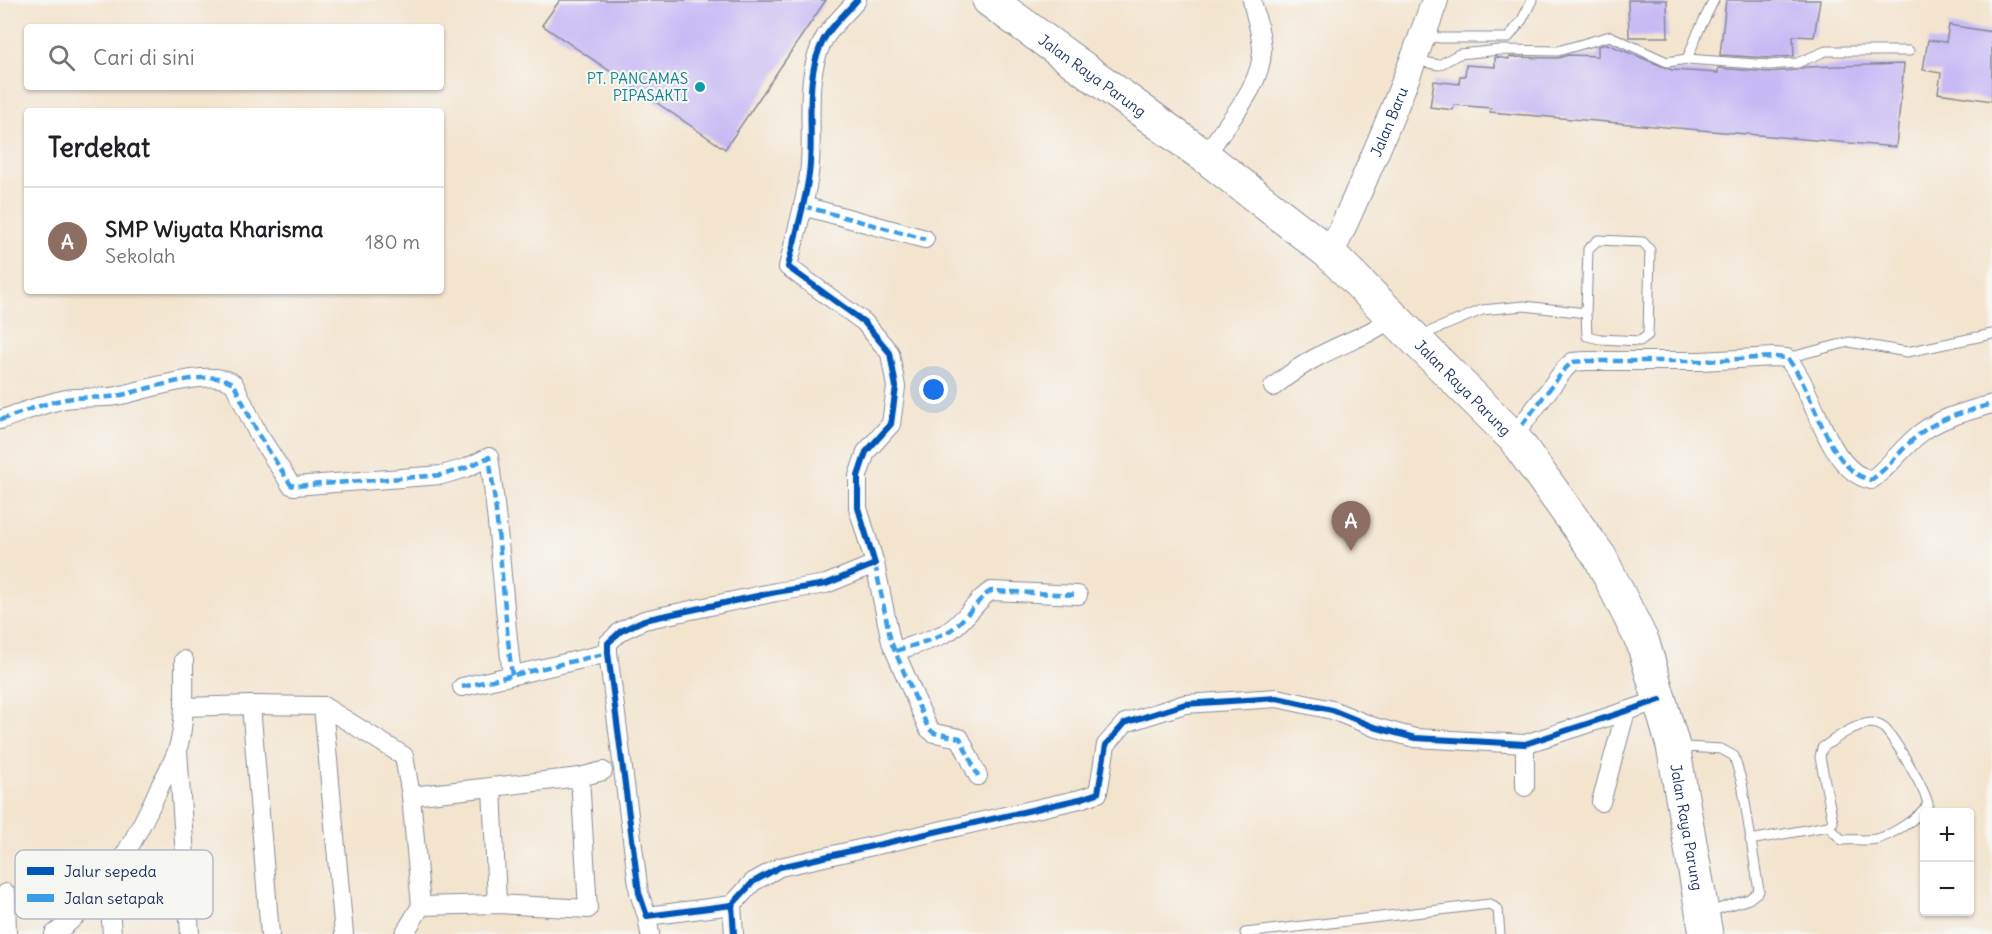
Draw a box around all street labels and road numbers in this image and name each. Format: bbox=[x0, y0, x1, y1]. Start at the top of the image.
street label: Jalan Raya Parung bbox=[1035, 30, 1150, 120]
street label: Jalan Baru bbox=[1366, 84, 1411, 159]
street label: Jalan Raya Parung bbox=[1411, 335, 1516, 440]
street label: Jalan Raya Parung bbox=[1667, 762, 1708, 892]

